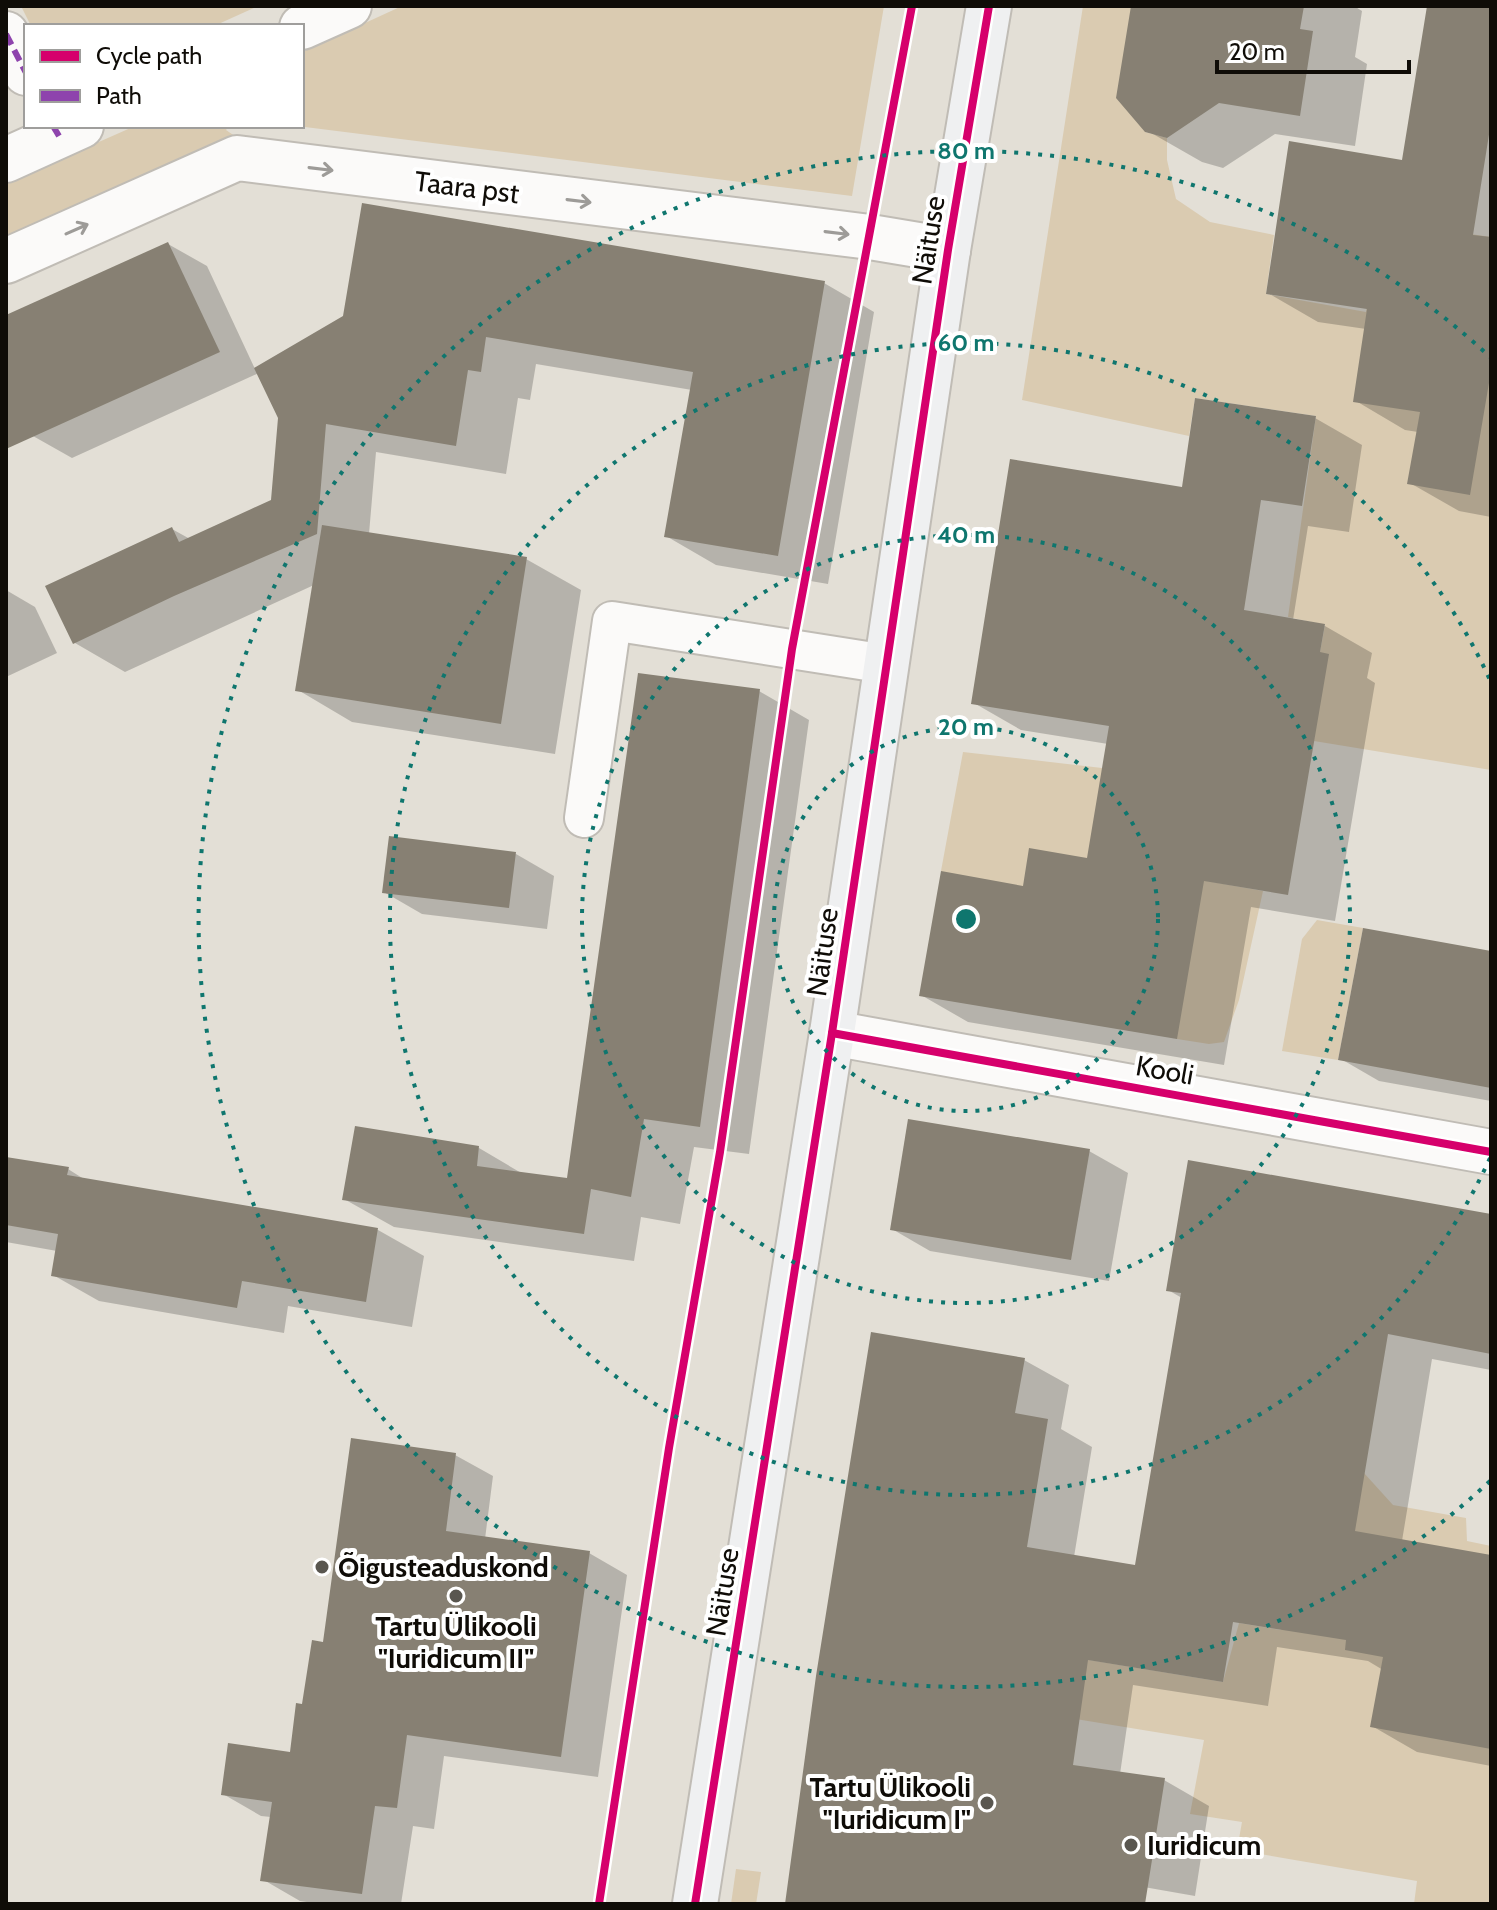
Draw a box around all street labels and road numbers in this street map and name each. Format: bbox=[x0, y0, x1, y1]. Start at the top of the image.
street label: Taara pst bbox=[413, 164, 521, 210]
street label: Näituse bbox=[904, 193, 952, 287]
street label: Näituse bbox=[799, 906, 845, 998]
street label: Kooli bbox=[1133, 1048, 1197, 1092]
street label: Näituse bbox=[698, 1545, 746, 1639]

